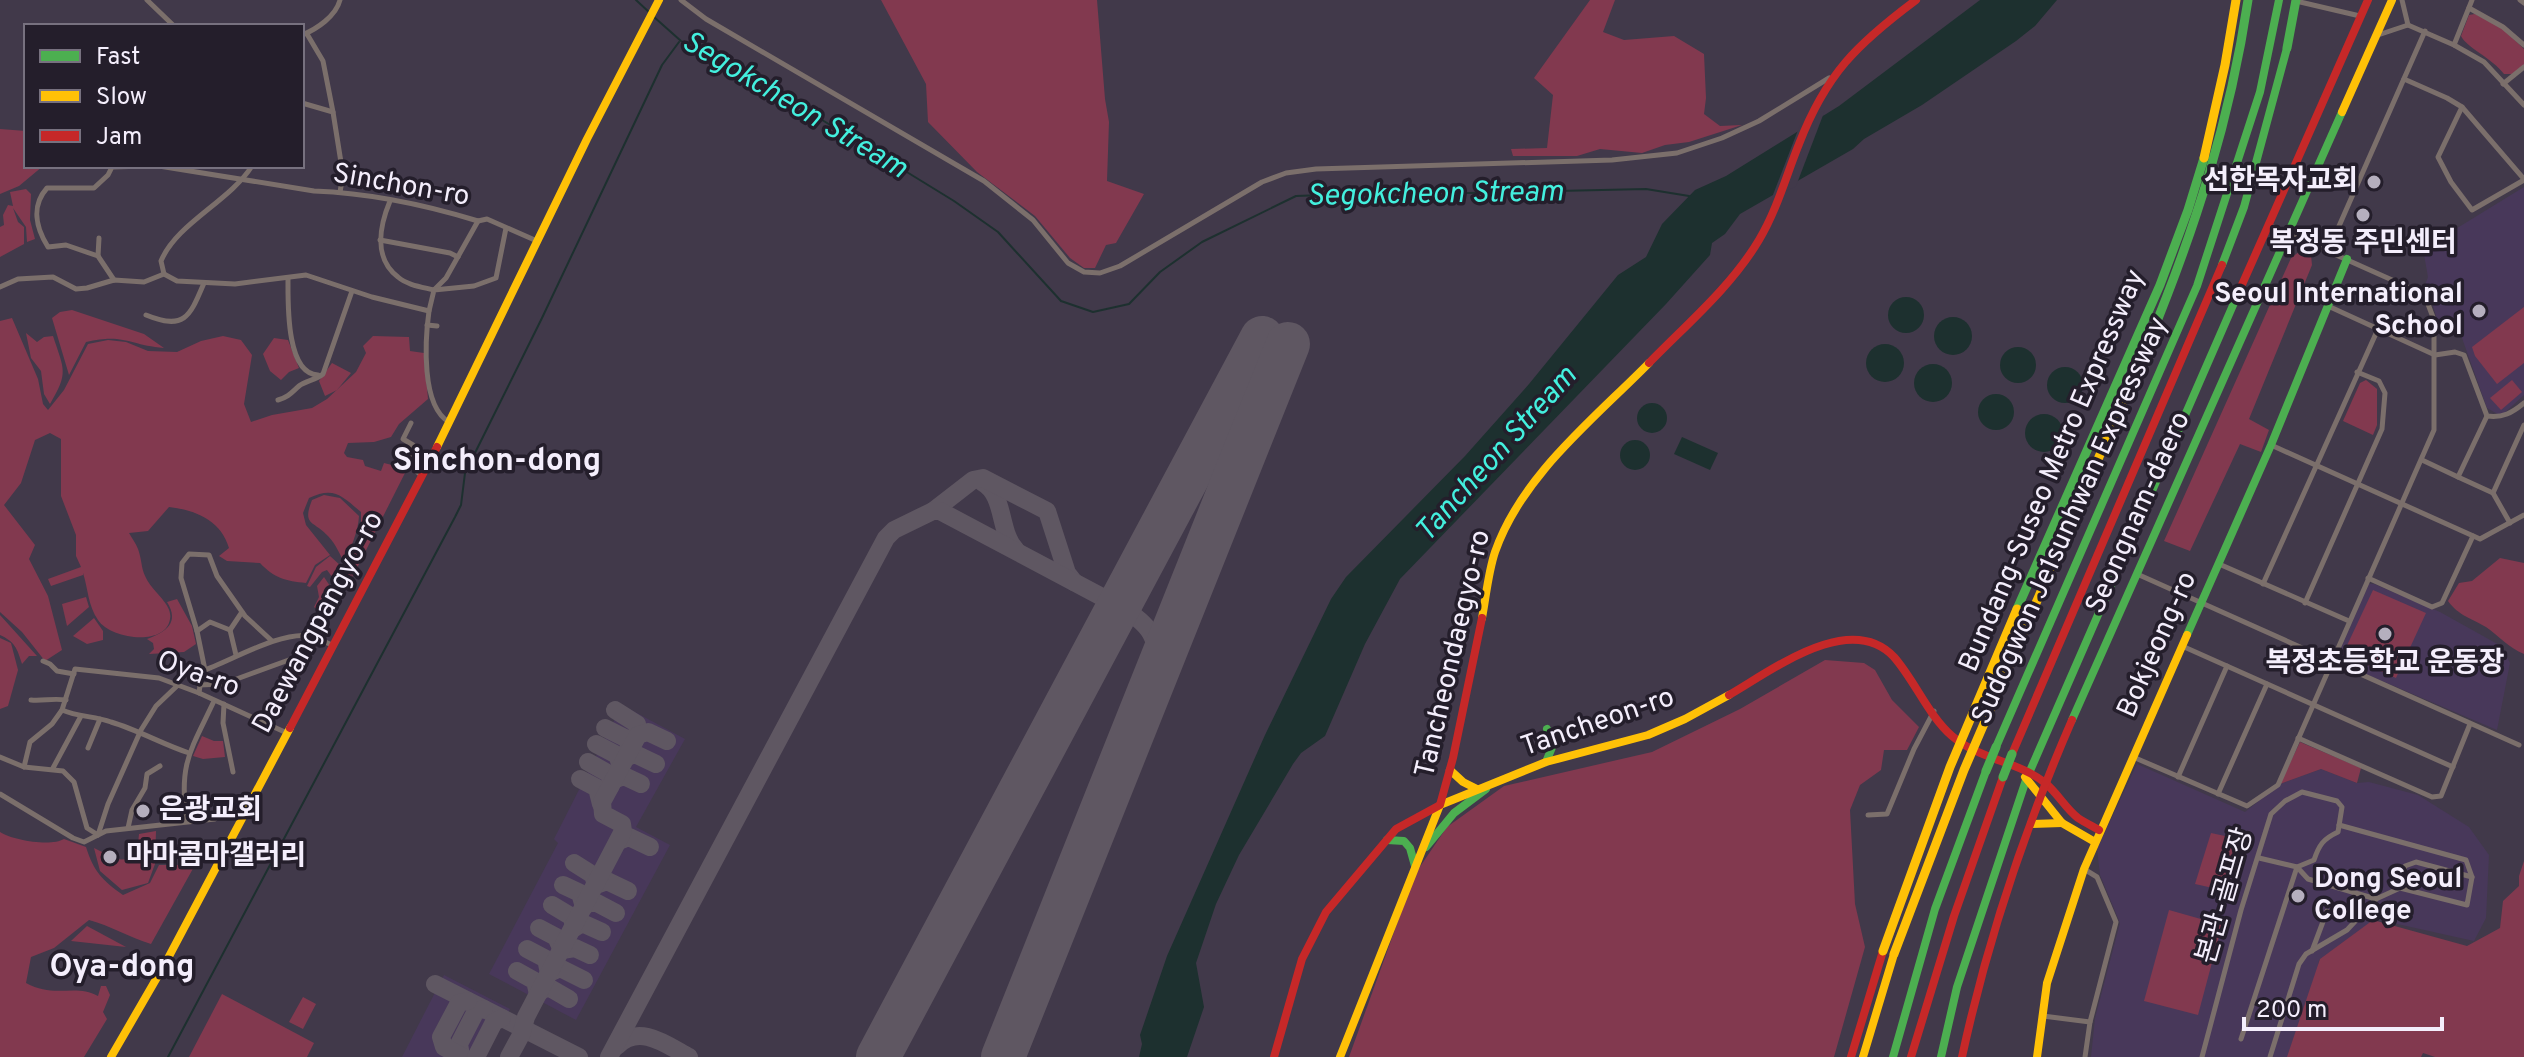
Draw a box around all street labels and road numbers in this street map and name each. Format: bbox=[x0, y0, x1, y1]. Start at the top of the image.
street label: Sinchon-ro bbox=[330, 156, 472, 216]
street label: Bundang-Suseo Metro Expressway bbox=[1952, 264, 2154, 678]
street label: Sudogwon Je1sunhwan Expressway bbox=[1965, 312, 2177, 730]
street label: Seongnam-daero bbox=[2078, 406, 2200, 620]
street label: Daewangpangyo-ro bbox=[245, 506, 393, 740]
street label: Tancheondaegyo-ro bbox=[1408, 527, 1500, 781]
street label: Bokjeong-ro bbox=[2110, 566, 2206, 724]
street label: Oya-ro bbox=[151, 643, 245, 707]
street label: Tancheon-ro bbox=[1517, 680, 1679, 766]
street label: 본관-골프장 bbox=[2189, 824, 2263, 968]

